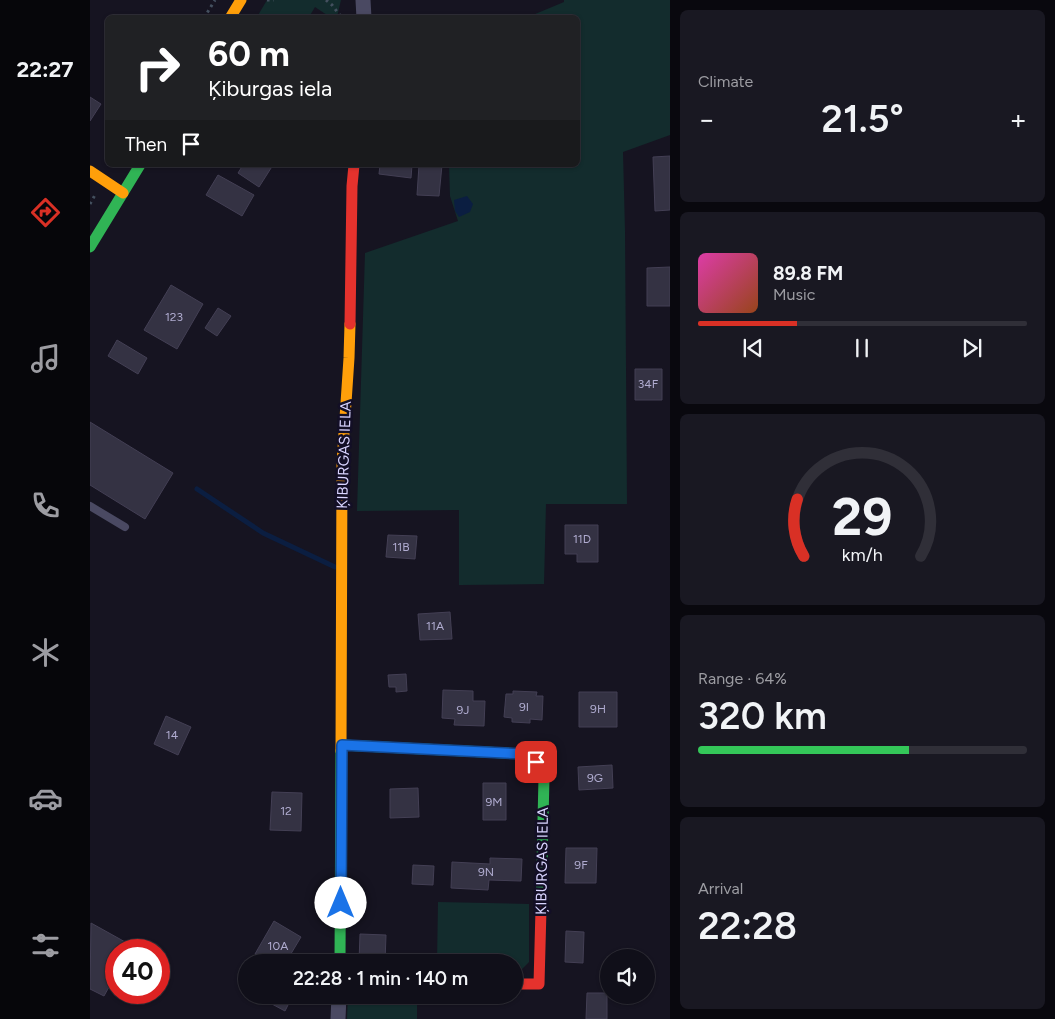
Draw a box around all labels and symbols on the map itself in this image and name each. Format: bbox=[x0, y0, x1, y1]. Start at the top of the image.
house number: 123 bbox=[165, 310, 183, 324]
house number: 34F bbox=[638, 377, 659, 391]
street label: ĶIBURGAS IELA bbox=[333, 401, 355, 509]
house number: 11D bbox=[573, 532, 591, 546]
house number: 11B bbox=[392, 540, 410, 554]
house number: 11A bbox=[426, 619, 444, 633]
house number: 9I bbox=[519, 700, 529, 714]
house number: 9H bbox=[590, 702, 606, 716]
house number: 9J bbox=[457, 703, 469, 717]
house number: 14 bbox=[166, 728, 179, 742]
pin bbox=[515, 741, 557, 783]
house number: 9G bbox=[587, 771, 603, 785]
house number: 9M bbox=[486, 795, 502, 809]
house number: 12 bbox=[280, 804, 292, 818]
street label: ĶIBURGAS IELA bbox=[532, 807, 552, 915]
house number: 9F bbox=[574, 858, 588, 872]
house number: 9N bbox=[478, 865, 494, 879]
position arrow bbox=[314, 876, 366, 928]
speed limit sign: 40 bbox=[105, 939, 170, 1004]
house number: 10A bbox=[268, 939, 288, 953]

